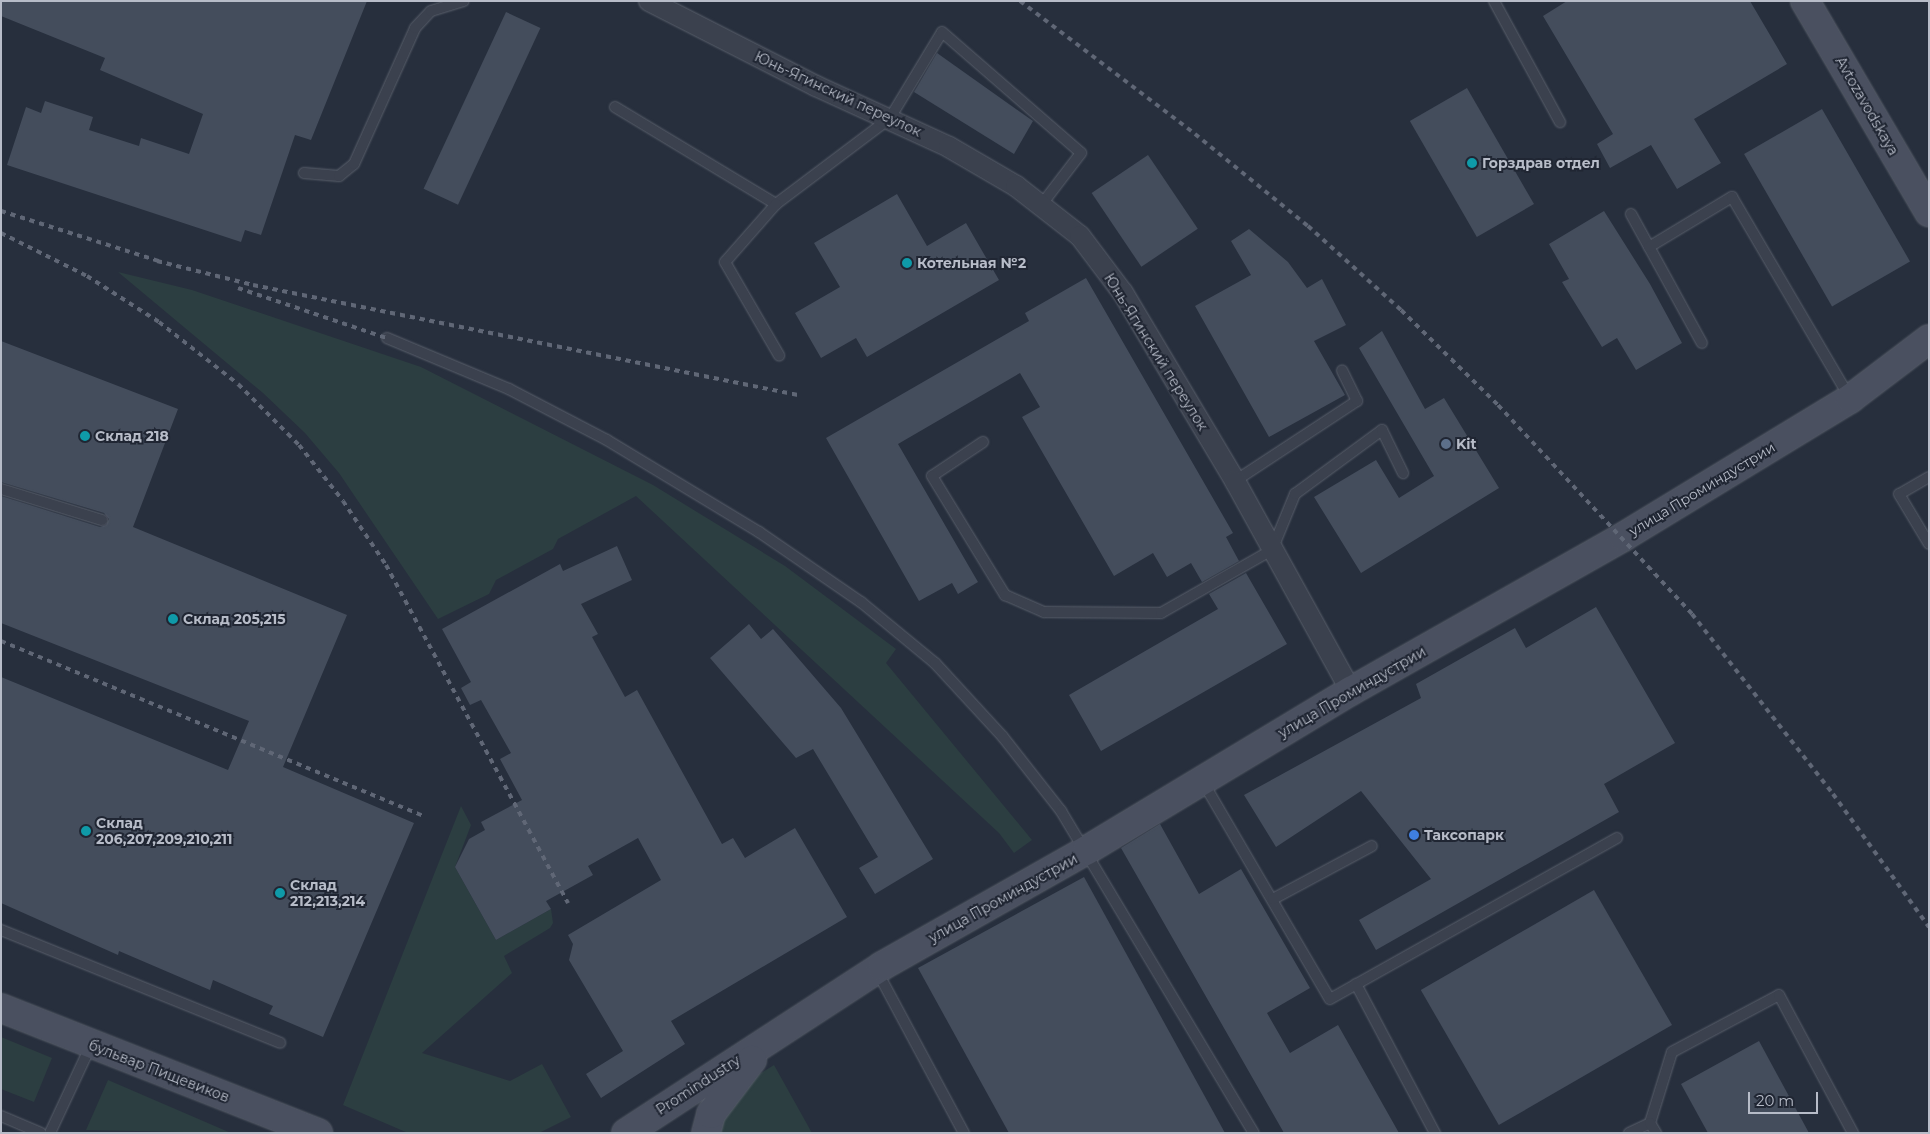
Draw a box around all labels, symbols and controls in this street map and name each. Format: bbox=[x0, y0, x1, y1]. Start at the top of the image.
street label: Юнь-Ягинский переулок bbox=[752, 48, 924, 140]
street label: Avtozavodskaya bbox=[1832, 54, 1902, 158]
place label: Горздрав отдел bbox=[1482, 155, 1600, 171]
marker: Горздрав отдел bbox=[1466, 157, 1478, 169]
place label: Котельная №2 bbox=[917, 255, 1026, 271]
marker: Котельная №2 bbox=[901, 257, 913, 269]
street label: Юнь-Ягинский переулок bbox=[1101, 270, 1211, 434]
place label: Склад 218 bbox=[95, 428, 169, 444]
marker: Склад 218 bbox=[79, 430, 91, 442]
place label: Kit bbox=[1456, 436, 1477, 452]
marker: Kit bbox=[1440, 438, 1452, 450]
street label: улица Проминдустрии bbox=[1626, 439, 1778, 539]
place label: Склад 205,215 bbox=[183, 611, 286, 627]
marker: Склад 205,215 bbox=[167, 613, 179, 625]
street label: улица Проминдустрии bbox=[1275, 643, 1429, 741]
place label: Склад 206,207,209,210,211 bbox=[96, 815, 233, 848]
marker: Склад 206,207,209,210,211 bbox=[80, 825, 92, 837]
place label: Таксопарк bbox=[1424, 827, 1504, 843]
marker: Таксопарк bbox=[1408, 829, 1420, 841]
street label: улица Проминдустрии bbox=[926, 850, 1080, 946]
place label: Склад 212,213,214 bbox=[290, 877, 365, 910]
marker: Склад 212,213,214 bbox=[274, 887, 286, 899]
street label: бульвар Пищевиков bbox=[86, 1036, 232, 1106]
street label: Promindustry bbox=[653, 1052, 743, 1118]
scale bar bbox=[1750, 1082, 1820, 1114]
text: 20 m bbox=[1756, 1091, 1794, 1110]

